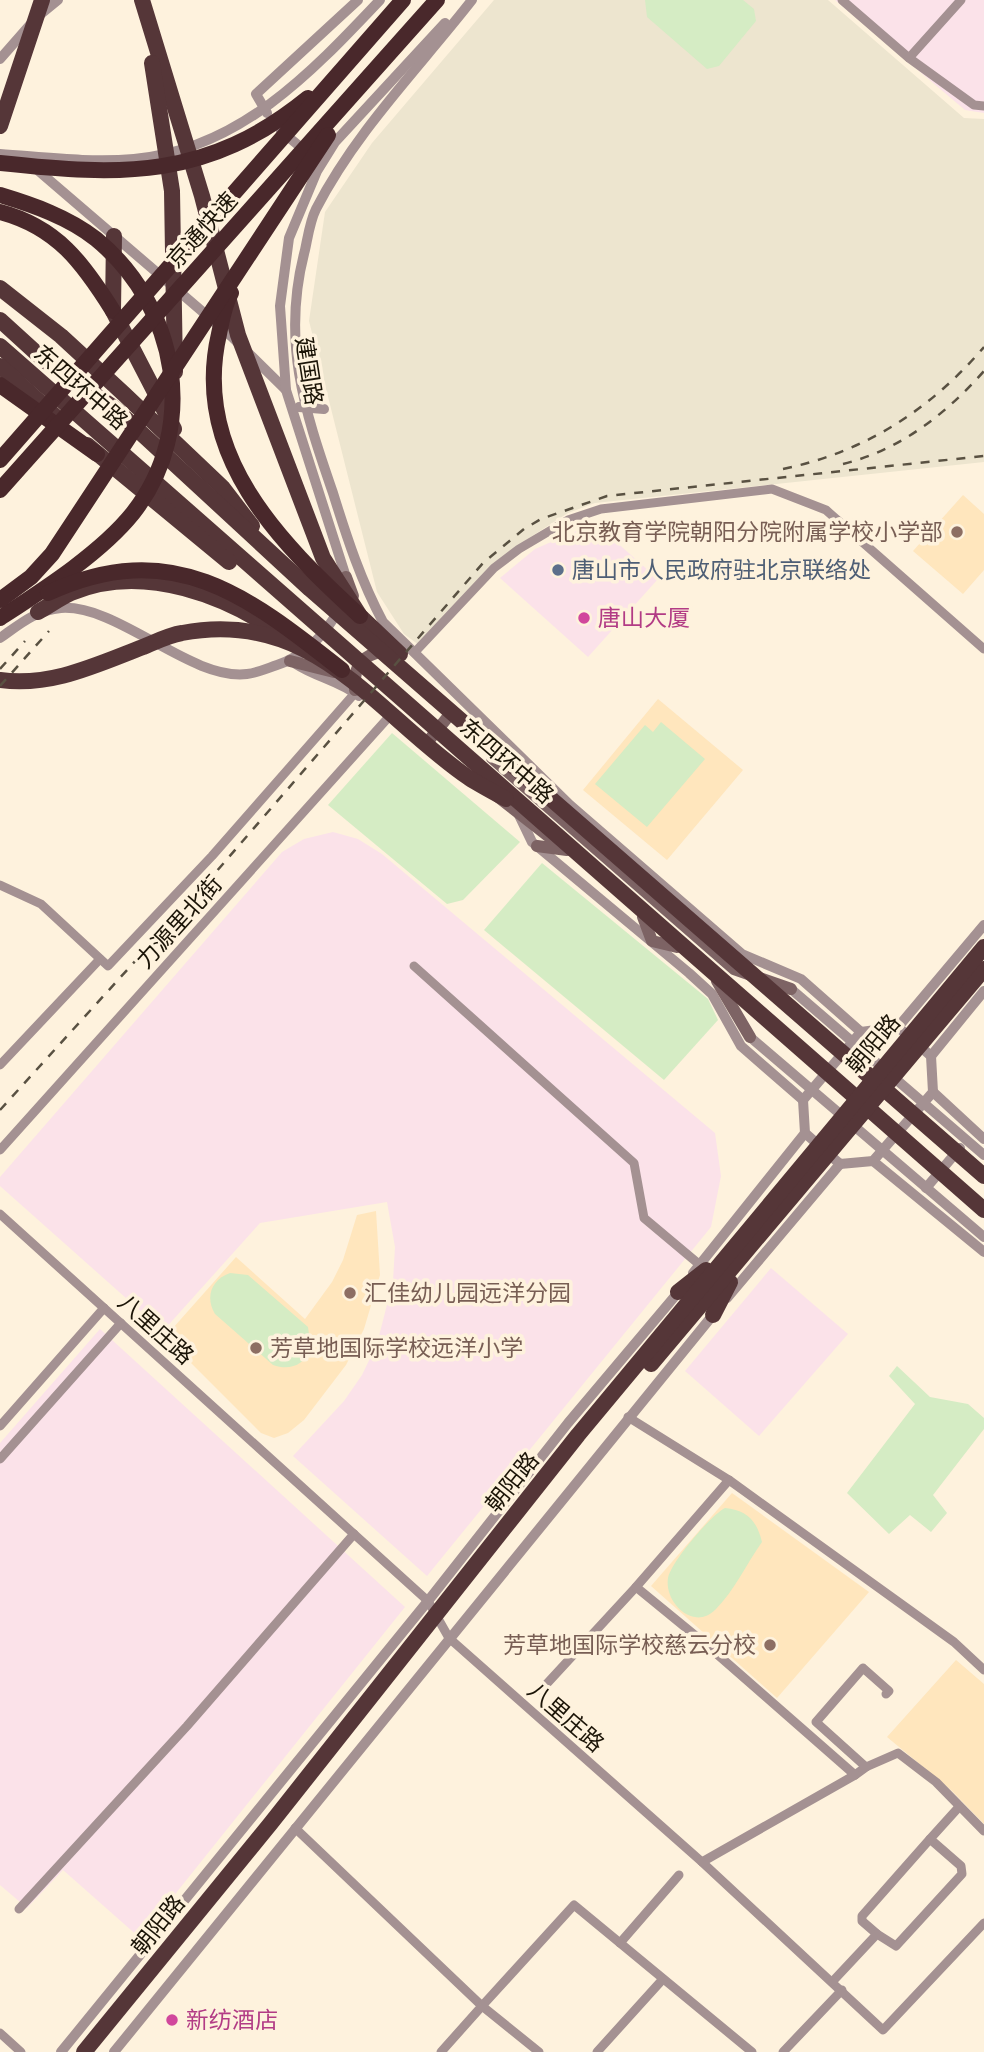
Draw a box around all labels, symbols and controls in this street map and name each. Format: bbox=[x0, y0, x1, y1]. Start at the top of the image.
street label: 京通快速 bbox=[160, 186, 243, 274]
street label: 建国路 bbox=[290, 335, 329, 407]
street label: 东四环中路 bbox=[28, 338, 134, 435]
place label: 北京教育学院朝阳分院附属学校小学部 bbox=[552, 517, 943, 546]
marker: 北京教育学院朝阳分院附属学校小学部 bbox=[949, 524, 965, 540]
place label: 唐山市人民政府驻北京联络处 bbox=[572, 555, 871, 584]
marker: 唐山市人民政府驻北京联络处 bbox=[550, 562, 566, 578]
place label: 唐山大厦 bbox=[598, 603, 690, 632]
marker: 唐山大厦 bbox=[576, 610, 592, 626]
street label: 东四环中路 bbox=[454, 712, 560, 809]
street label: 力源里北街 bbox=[129, 869, 228, 974]
street label: 朝阳路 bbox=[839, 1008, 906, 1079]
place label: 汇佳幼儿园远洋分园 bbox=[364, 1278, 571, 1307]
marker: 汇佳幼儿园远洋分园 bbox=[342, 1285, 358, 1301]
street label: 八里庄路 bbox=[112, 1287, 200, 1370]
place label: 芳草地国际学校远洋小学 bbox=[270, 1333, 523, 1362]
marker: 芳草地国际学校远洋小学 bbox=[248, 1340, 264, 1356]
street label: 朝阳路 bbox=[479, 1446, 545, 1518]
place label: 芳草地国际学校慈云分校 bbox=[503, 1630, 756, 1659]
marker: 芳草地国际学校慈云分校 bbox=[762, 1637, 778, 1653]
street label: 八里庄路 bbox=[522, 1676, 611, 1758]
street label: 朝阳路 bbox=[125, 1889, 191, 1961]
place label: 新纺酒店 bbox=[186, 2005, 278, 2034]
marker: 新纺酒店 bbox=[164, 2012, 180, 2028]

